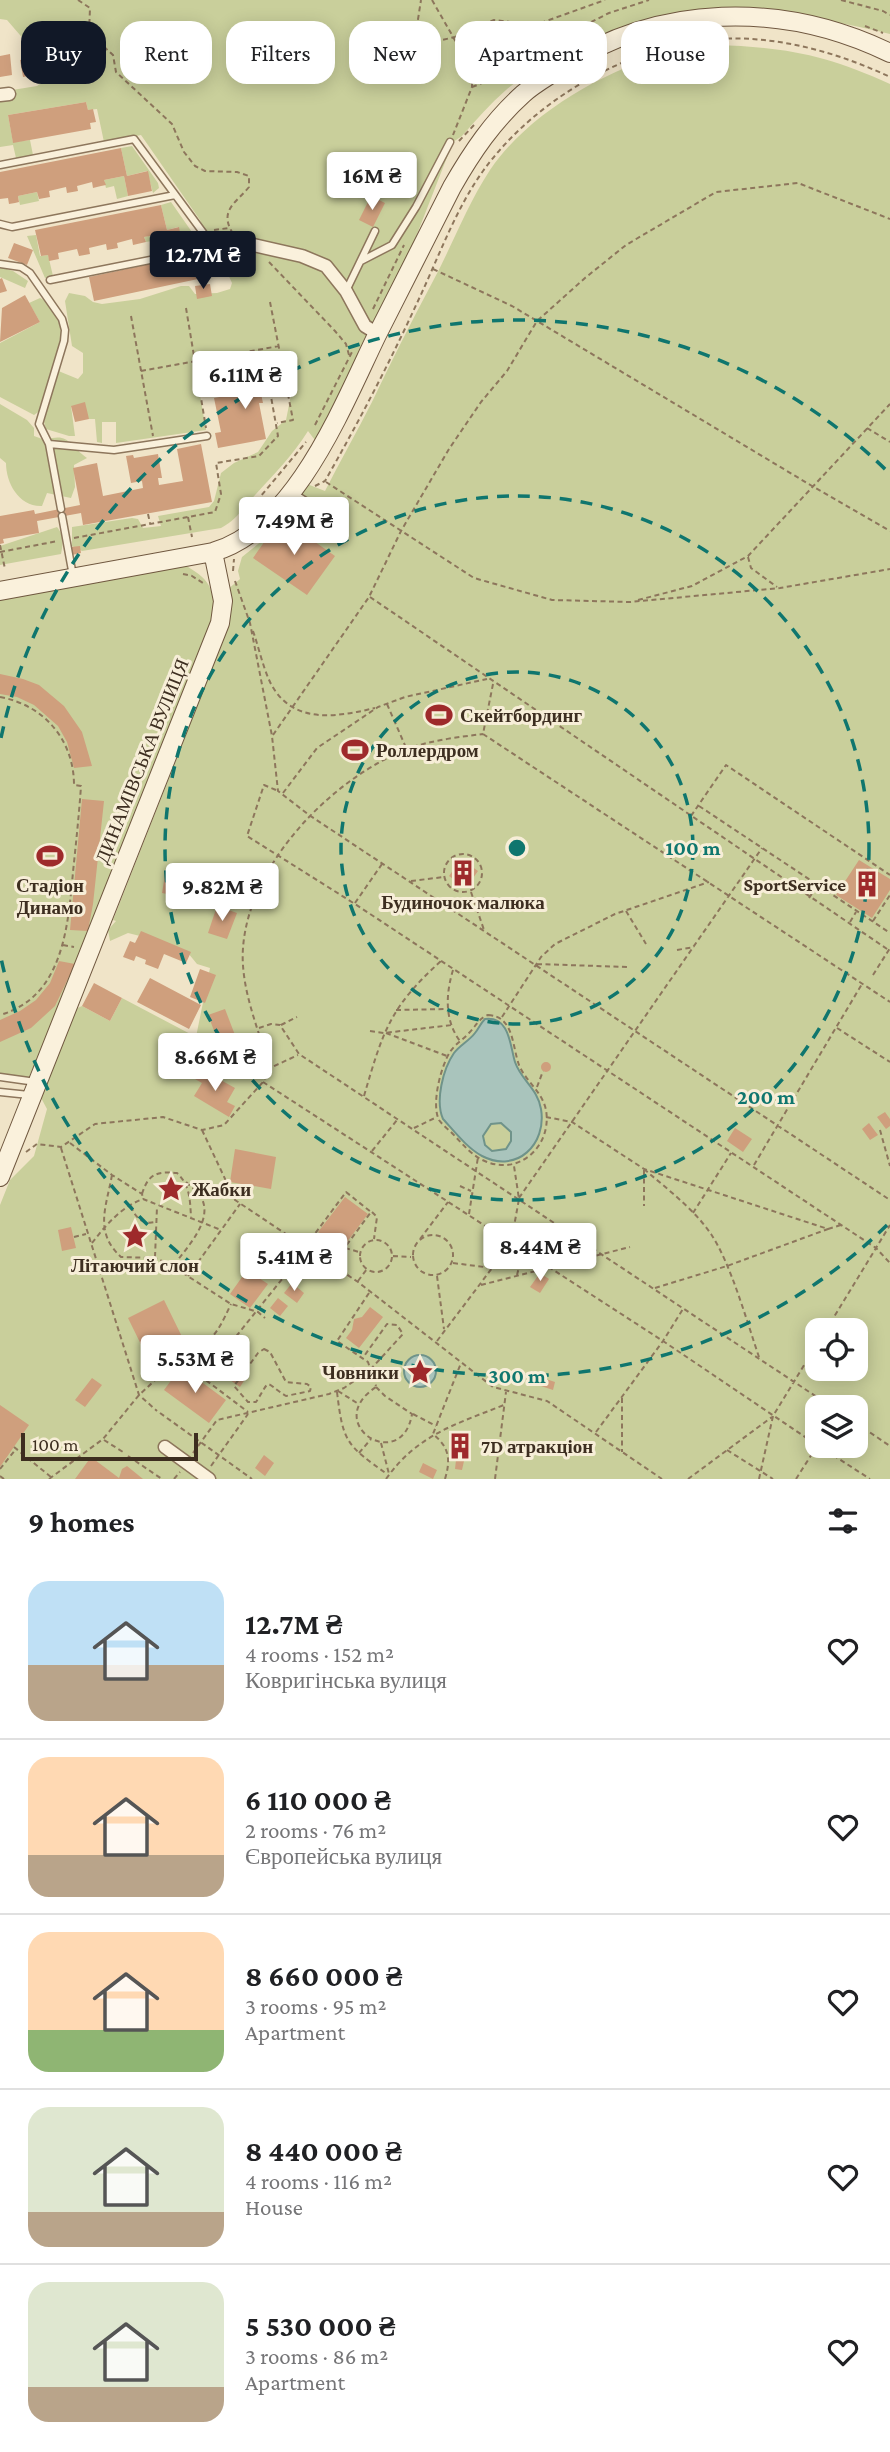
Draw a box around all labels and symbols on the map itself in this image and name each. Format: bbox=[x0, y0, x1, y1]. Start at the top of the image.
pin: 16M ₴ bbox=[323, 152, 421, 212]
pin: 12.7M ₴ bbox=[138, 232, 268, 291]
pin: 6.11M ₴ bbox=[180, 352, 310, 411]
pin: 7.49M ₴ bbox=[229, 498, 359, 557]
street label: ДИНАМІВСЬКА ВУЛИЦЯ bbox=[91, 655, 193, 866]
sports icon: Скейтбординг bbox=[424, 700, 454, 730]
place label: Скейтбординг bbox=[460, 705, 582, 726]
sports icon: Роллердром bbox=[340, 735, 370, 765]
place label: Роллердром bbox=[376, 740, 479, 761]
centre of rings bbox=[505, 836, 529, 860]
text: 100 m bbox=[665, 836, 721, 860]
sports icon: Стадіон Динамо bbox=[35, 841, 65, 871]
building icon: Будиночок малюка bbox=[448, 858, 478, 888]
pin: 9.82M ₴ bbox=[157, 864, 287, 923]
building icon: SportService bbox=[852, 869, 882, 899]
place label: SportService bbox=[743, 874, 846, 895]
place label: Стадіон Динамо bbox=[16, 875, 84, 918]
place label: Будиночок малюка bbox=[381, 892, 545, 913]
pin: 8.66M ₴ bbox=[150, 1034, 280, 1093]
text: 200 m bbox=[737, 1085, 795, 1109]
place icon: Жабки bbox=[156, 1174, 186, 1204]
place label: Жабки bbox=[192, 1179, 251, 1200]
place icon: Літаючий слон bbox=[120, 1221, 150, 1251]
pin: 8.44M ₴ bbox=[475, 1224, 605, 1283]
pin: 5.41M ₴ bbox=[229, 1234, 359, 1293]
place label: Літаючий слон bbox=[71, 1255, 199, 1276]
pin: 5.53M ₴ bbox=[130, 1336, 260, 1395]
place icon: Човники bbox=[405, 1357, 435, 1387]
place label: Човники bbox=[322, 1362, 399, 1383]
text: 300 m bbox=[488, 1364, 546, 1388]
scale bar bbox=[21, 1430, 198, 1462]
building icon: 7D атракціон bbox=[445, 1431, 475, 1461]
place label: 7D атракціон bbox=[481, 1436, 593, 1457]

